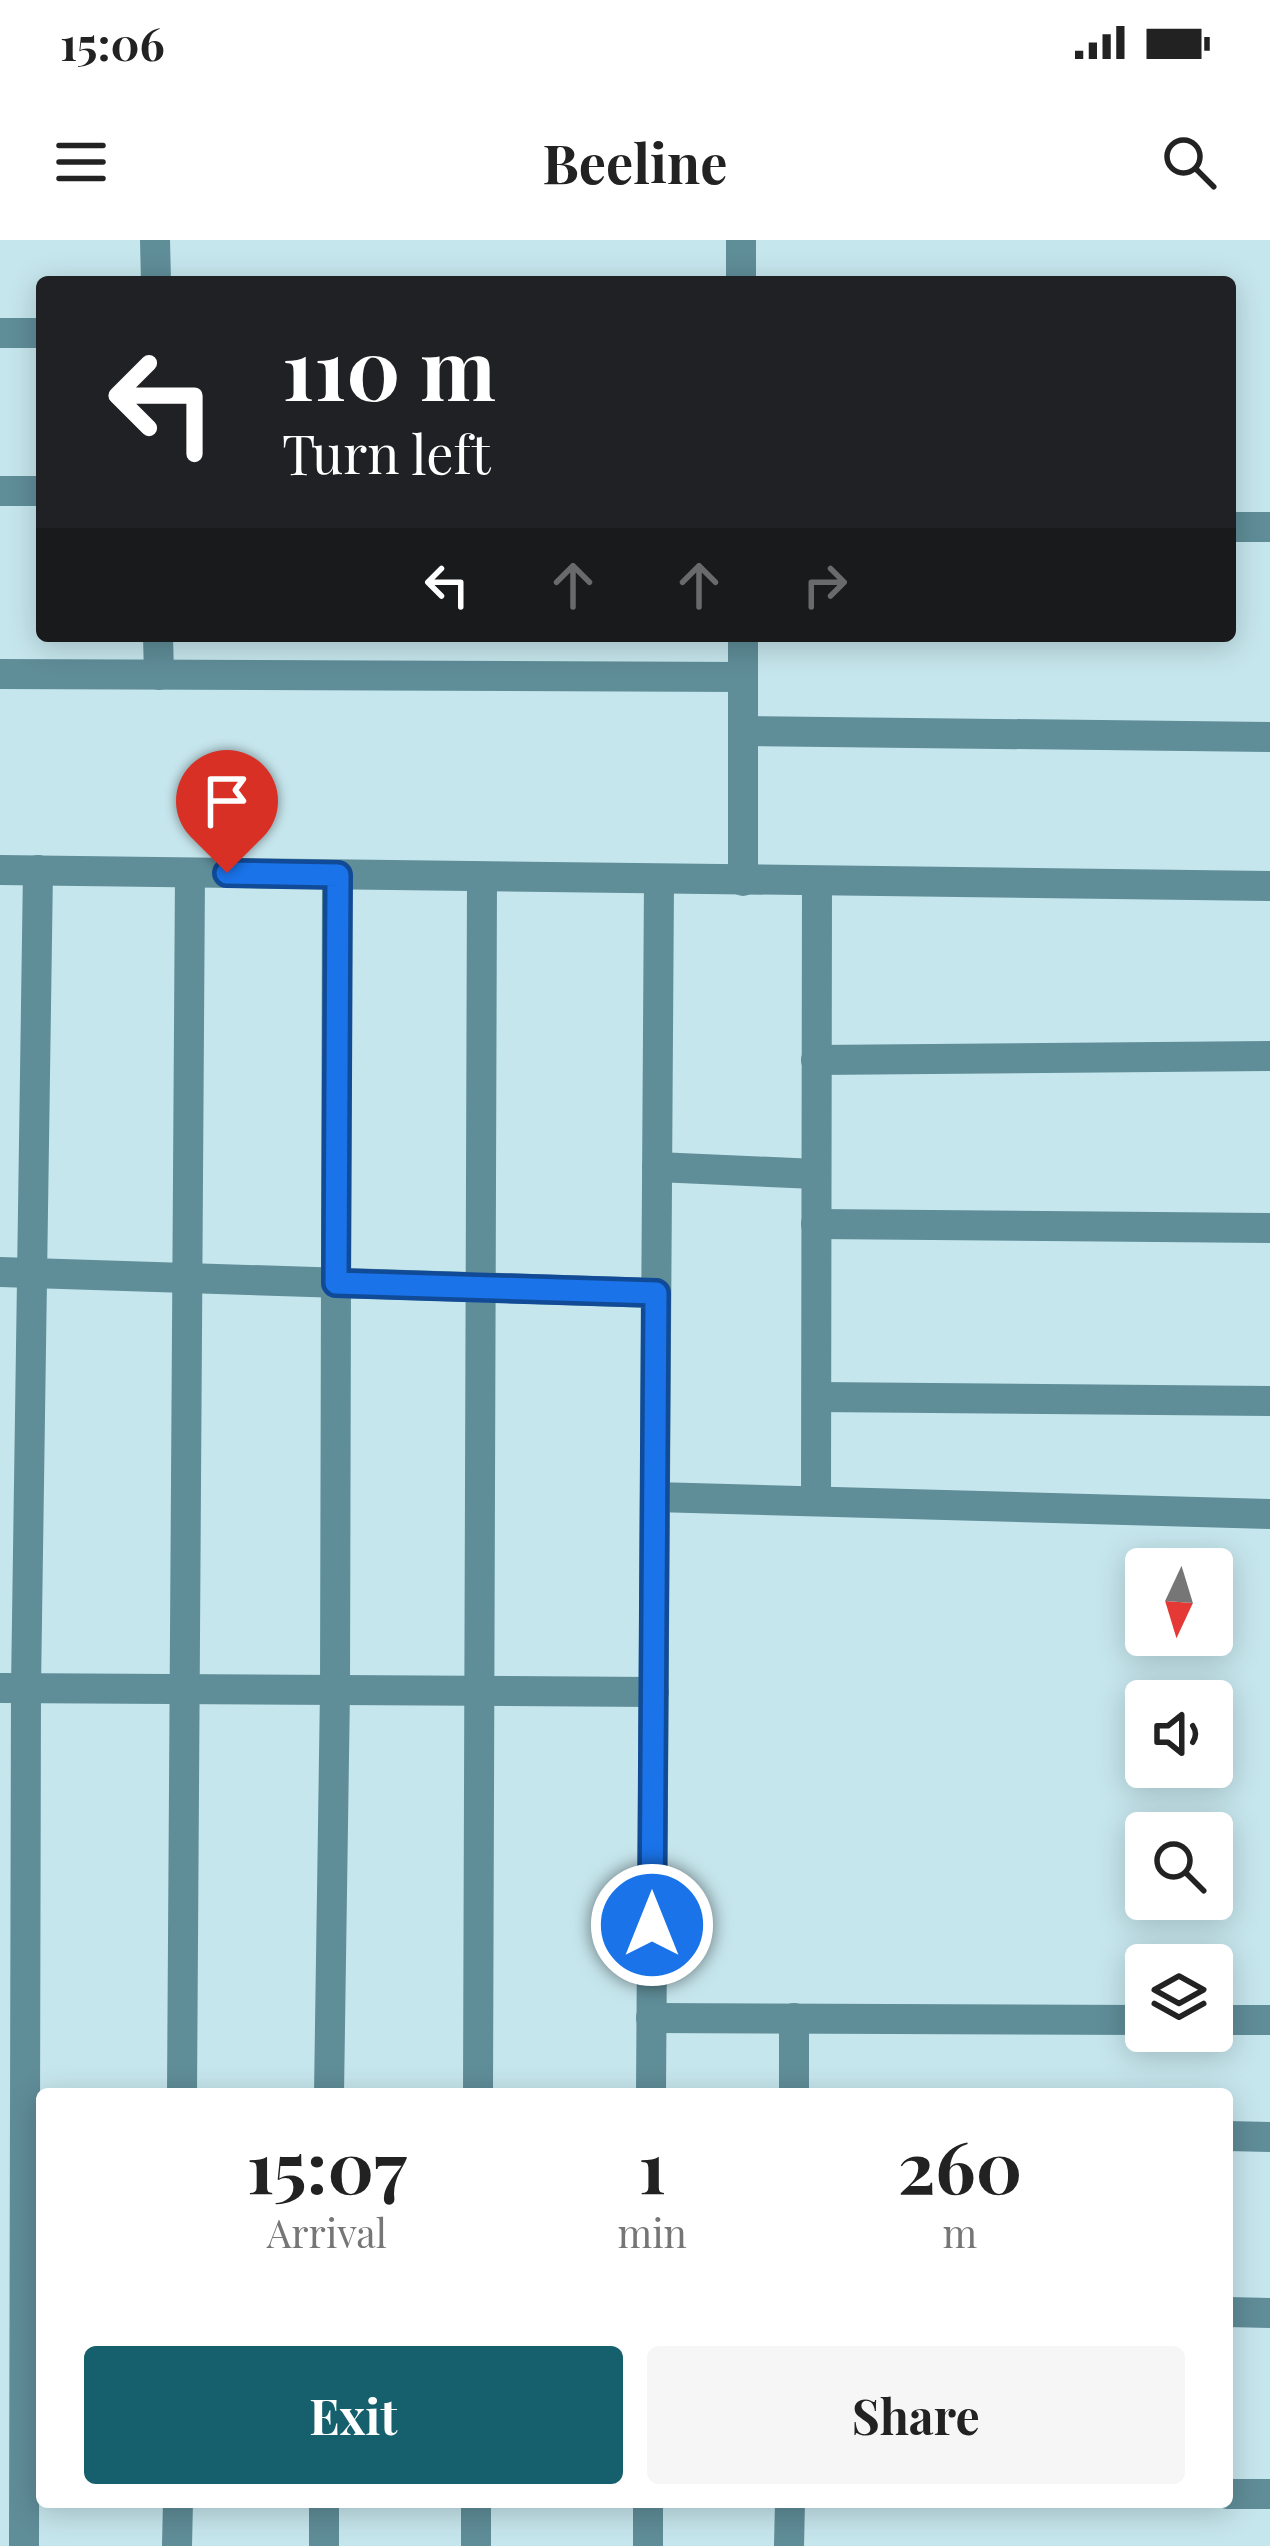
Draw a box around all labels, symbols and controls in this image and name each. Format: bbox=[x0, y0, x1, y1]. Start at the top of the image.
text: 15:06 bbox=[60, 12, 165, 72]
text: Beeline bbox=[543, 126, 727, 198]
icon: menu bbox=[48, 129, 114, 195]
icon: search bbox=[1156, 129, 1222, 195]
text: 110 m bbox=[282, 310, 496, 422]
icon: left bbox=[84, 324, 240, 480]
text: Turn left bbox=[282, 417, 491, 489]
icon: left bbox=[414, 552, 480, 618]
icon: ahead bbox=[540, 552, 606, 618]
icon: ahead bbox=[666, 552, 732, 618]
icon: right bbox=[792, 552, 858, 618]
pin bbox=[176, 750, 278, 873]
icon: arrive bbox=[194, 768, 260, 834]
north arrow bbox=[1125, 1548, 1233, 1656]
map controls bbox=[1125, 1548, 1233, 2052]
button: sound bbox=[1125, 1680, 1233, 1788]
button: search bbox=[1125, 1812, 1233, 1920]
position arrow bbox=[589, 1862, 715, 1988]
button: layers bbox=[1125, 1944, 1233, 2052]
text: 15:07 bbox=[247, 2116, 407, 2212]
text: 1 bbox=[638, 2116, 666, 2212]
text: 260 bbox=[898, 2116, 1022, 2212]
text: Arrival bbox=[267, 2206, 387, 2258]
text: min bbox=[618, 2206, 687, 2258]
text: m bbox=[943, 2206, 977, 2258]
button: Exit bbox=[84, 2346, 623, 2484]
button: Share bbox=[647, 2346, 1185, 2484]

